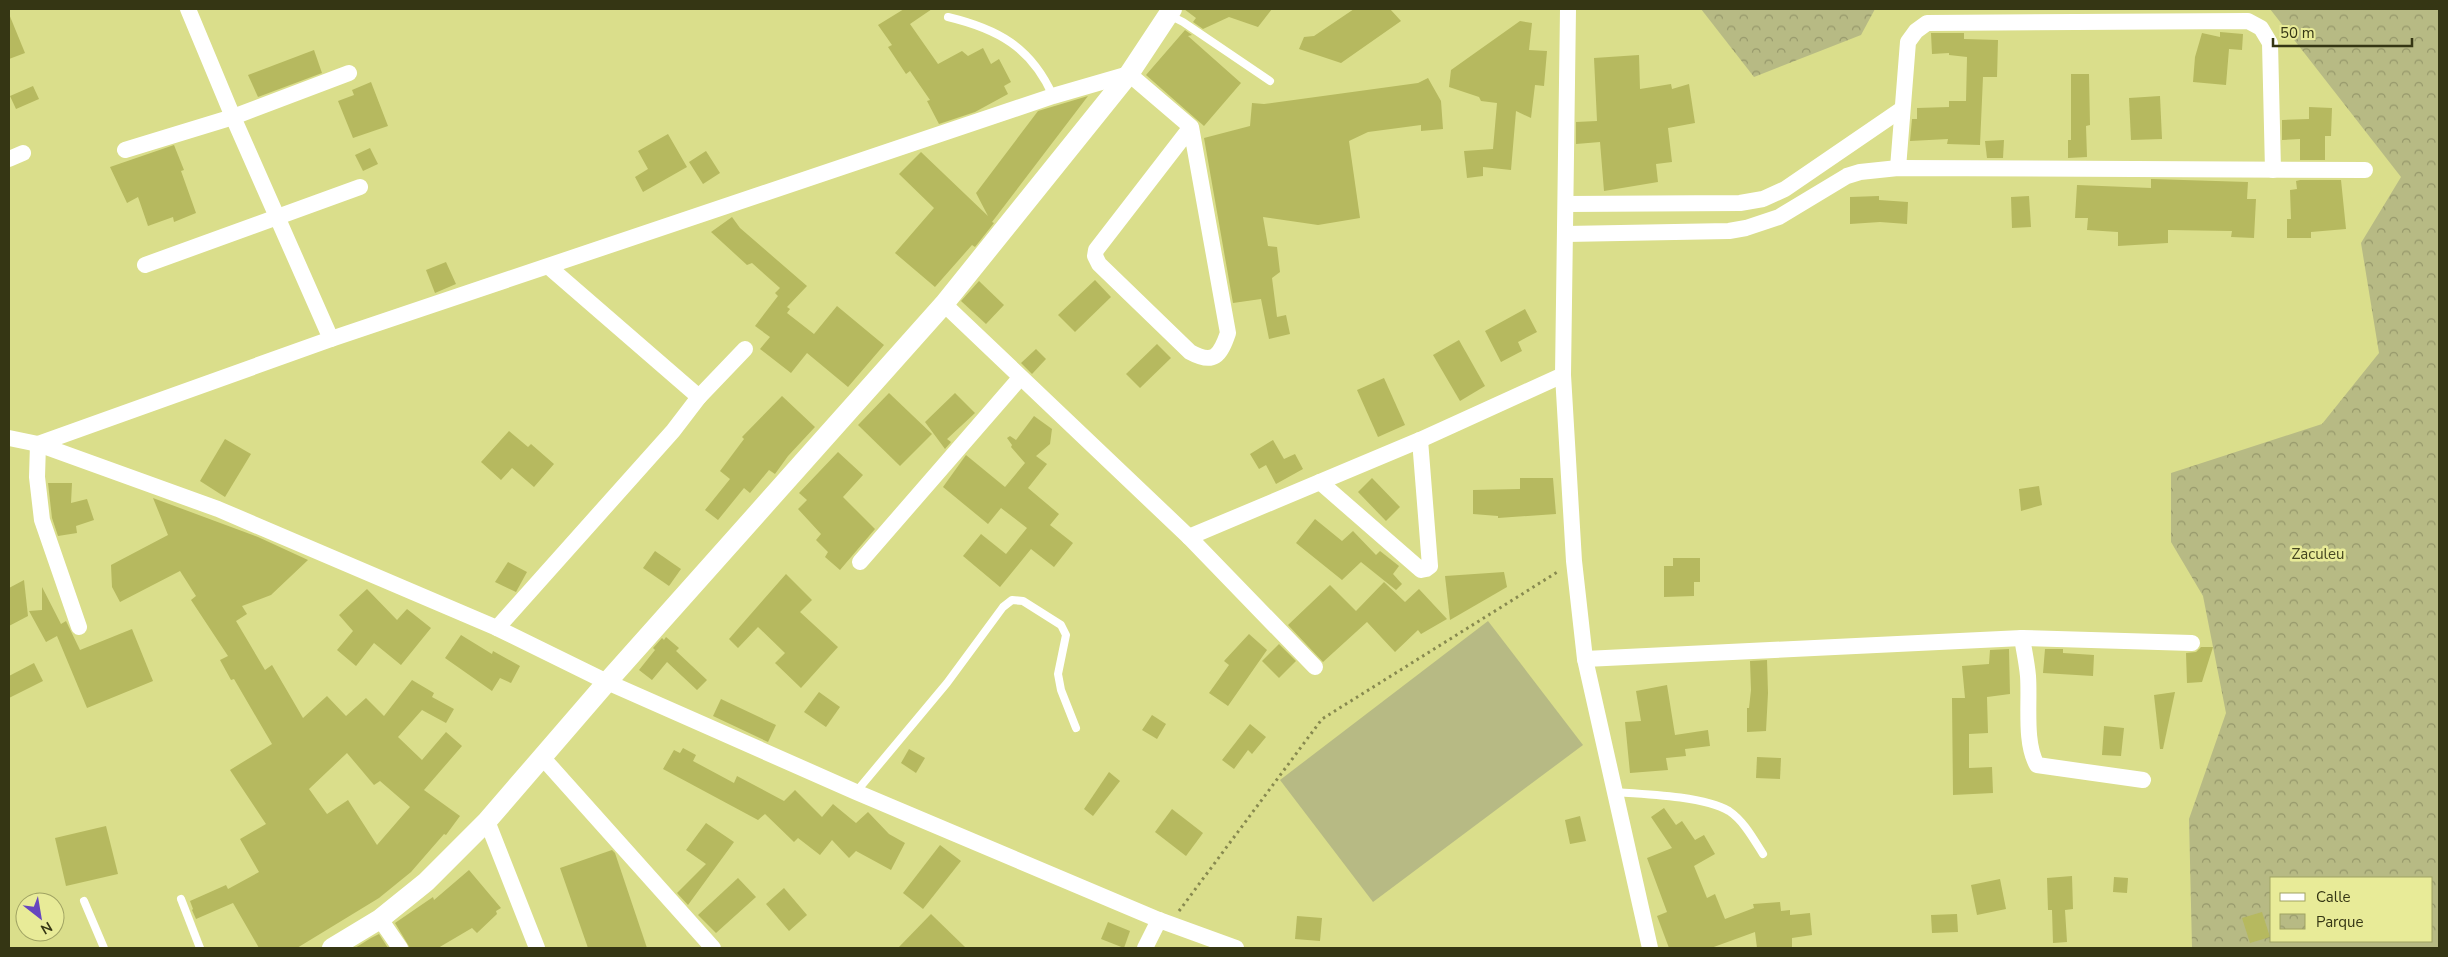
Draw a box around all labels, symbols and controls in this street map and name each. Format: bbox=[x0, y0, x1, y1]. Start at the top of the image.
scale bar bbox=[2273, 15, 2412, 47]
text: 50 m bbox=[2280, 23, 2315, 43]
park label: Zaculeu bbox=[2292, 544, 2344, 564]
legend bbox=[2270, 877, 2433, 942]
text: Calle bbox=[2316, 887, 2351, 907]
north arrow bbox=[15, 892, 65, 942]
text: Parque bbox=[2316, 912, 2364, 932]
text: N bbox=[37, 917, 56, 939]

